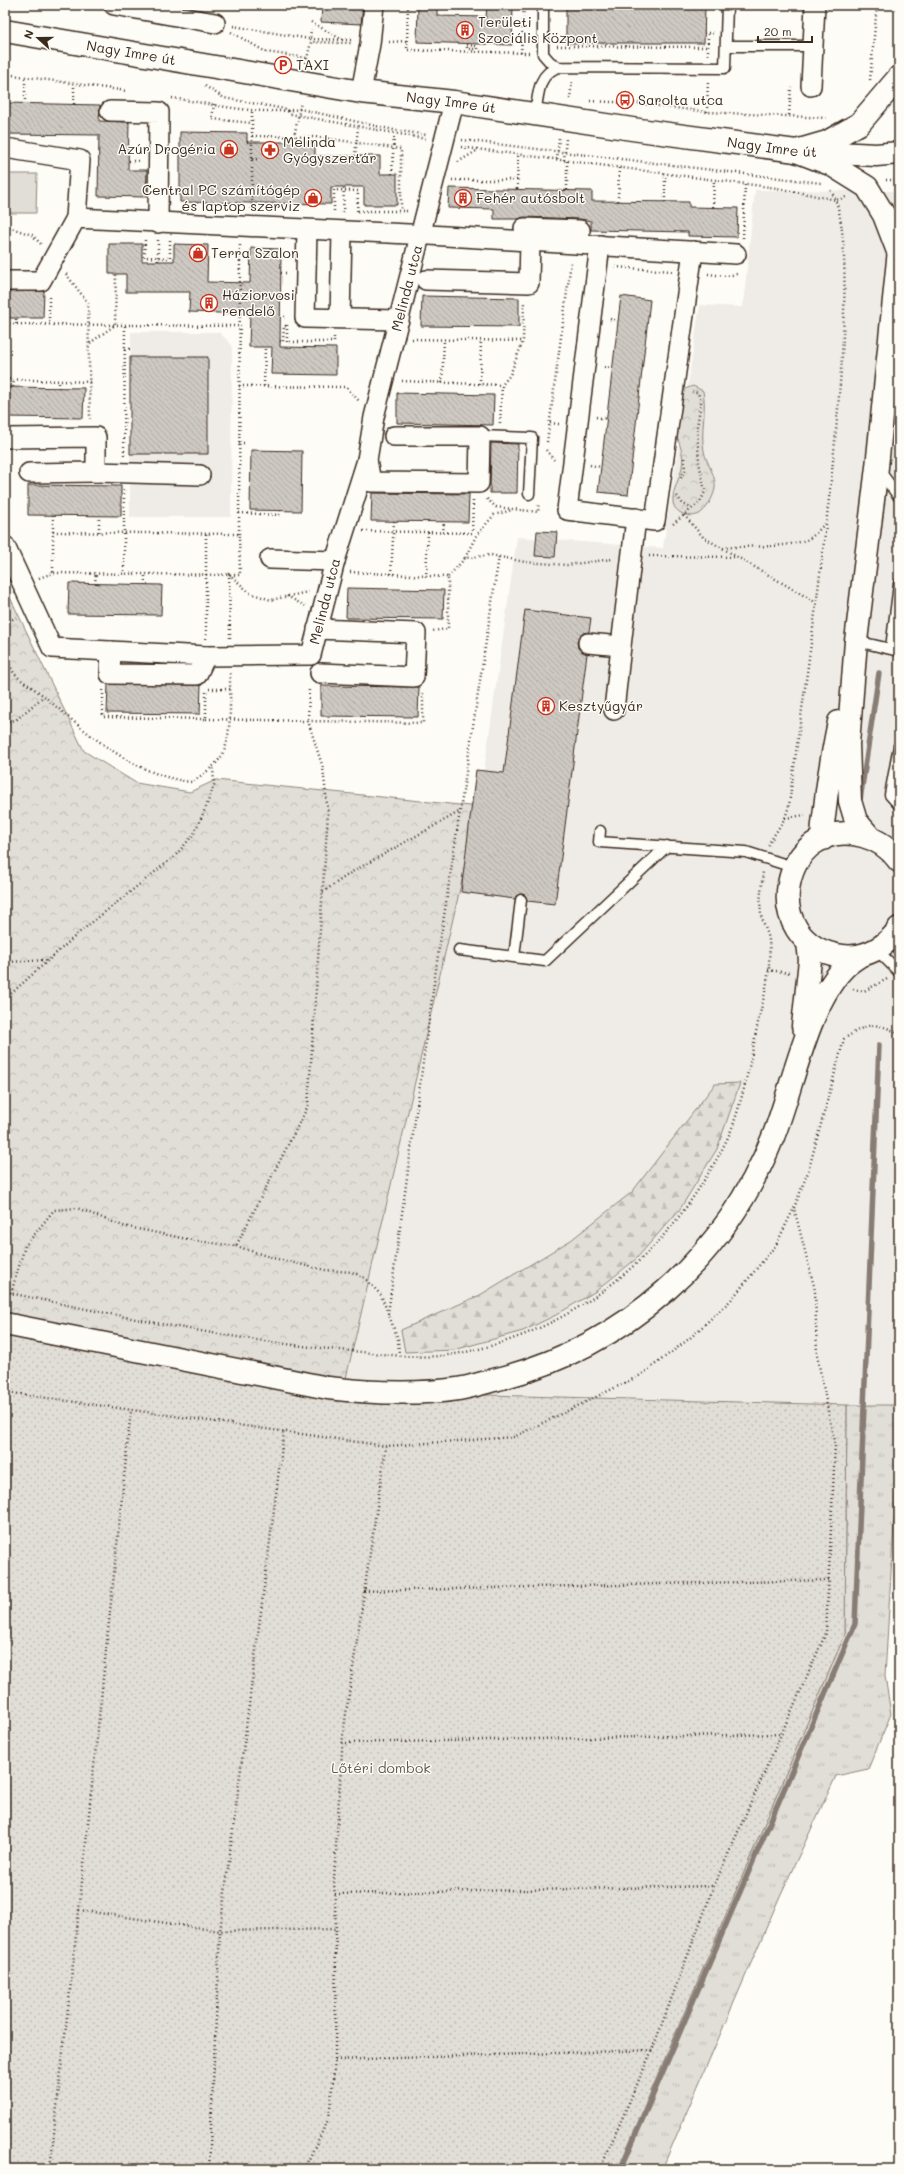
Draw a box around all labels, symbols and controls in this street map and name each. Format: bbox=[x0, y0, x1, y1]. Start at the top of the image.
place label: Területi Szociális Központ bbox=[478, 12, 598, 47]
north arrow bbox=[18, 18, 58, 58]
scale bar bbox=[758, 18, 812, 44]
building icon: Területi Szociális Központ bbox=[455, 20, 475, 40]
text: 20 m bbox=[764, 23, 792, 39]
text: N bbox=[20, 28, 37, 41]
street label: Nagy Imre út bbox=[85, 35, 177, 69]
parking icon: TAXI bbox=[273, 55, 293, 75]
place label: TAXI bbox=[296, 55, 329, 74]
street label: Nagy Imre út bbox=[405, 87, 497, 117]
bus stop icon: Sarolta utca bbox=[615, 90, 635, 110]
place label: Sarolta utca bbox=[638, 90, 724, 109]
place label: Melinda Gyógyszertár bbox=[283, 132, 377, 167]
street label: Nagy Imre út bbox=[726, 132, 817, 161]
place label: Azúr Drogéria bbox=[118, 139, 216, 158]
shop icon: Azúr Drogéria bbox=[219, 139, 239, 159]
pharmacy icon: Melinda Gyógyszertár bbox=[260, 140, 280, 160]
place label: Central PC számítógép és laptop szerviz bbox=[142, 180, 300, 215]
shop icon: Central PC számítógép és laptop szerviz bbox=[303, 188, 323, 208]
building icon: Fehér autósbolt bbox=[453, 188, 473, 208]
place label: Fehér autósbolt bbox=[476, 188, 585, 207]
shop icon: Terra Szalon bbox=[188, 243, 208, 263]
place label: Terra Szalon bbox=[211, 243, 299, 262]
street label: Melinda utca bbox=[386, 243, 426, 333]
place label: Háziorvosi rendelő bbox=[222, 285, 295, 320]
building icon: Háziorvosi rendelő bbox=[199, 293, 219, 313]
street label: Melinda utca bbox=[304, 556, 344, 646]
building icon: Kesztyűgyár bbox=[536, 696, 556, 716]
place label: Kesztyűgyár bbox=[559, 696, 643, 715]
park label: Lőtéri dombok bbox=[331, 1758, 431, 1777]

